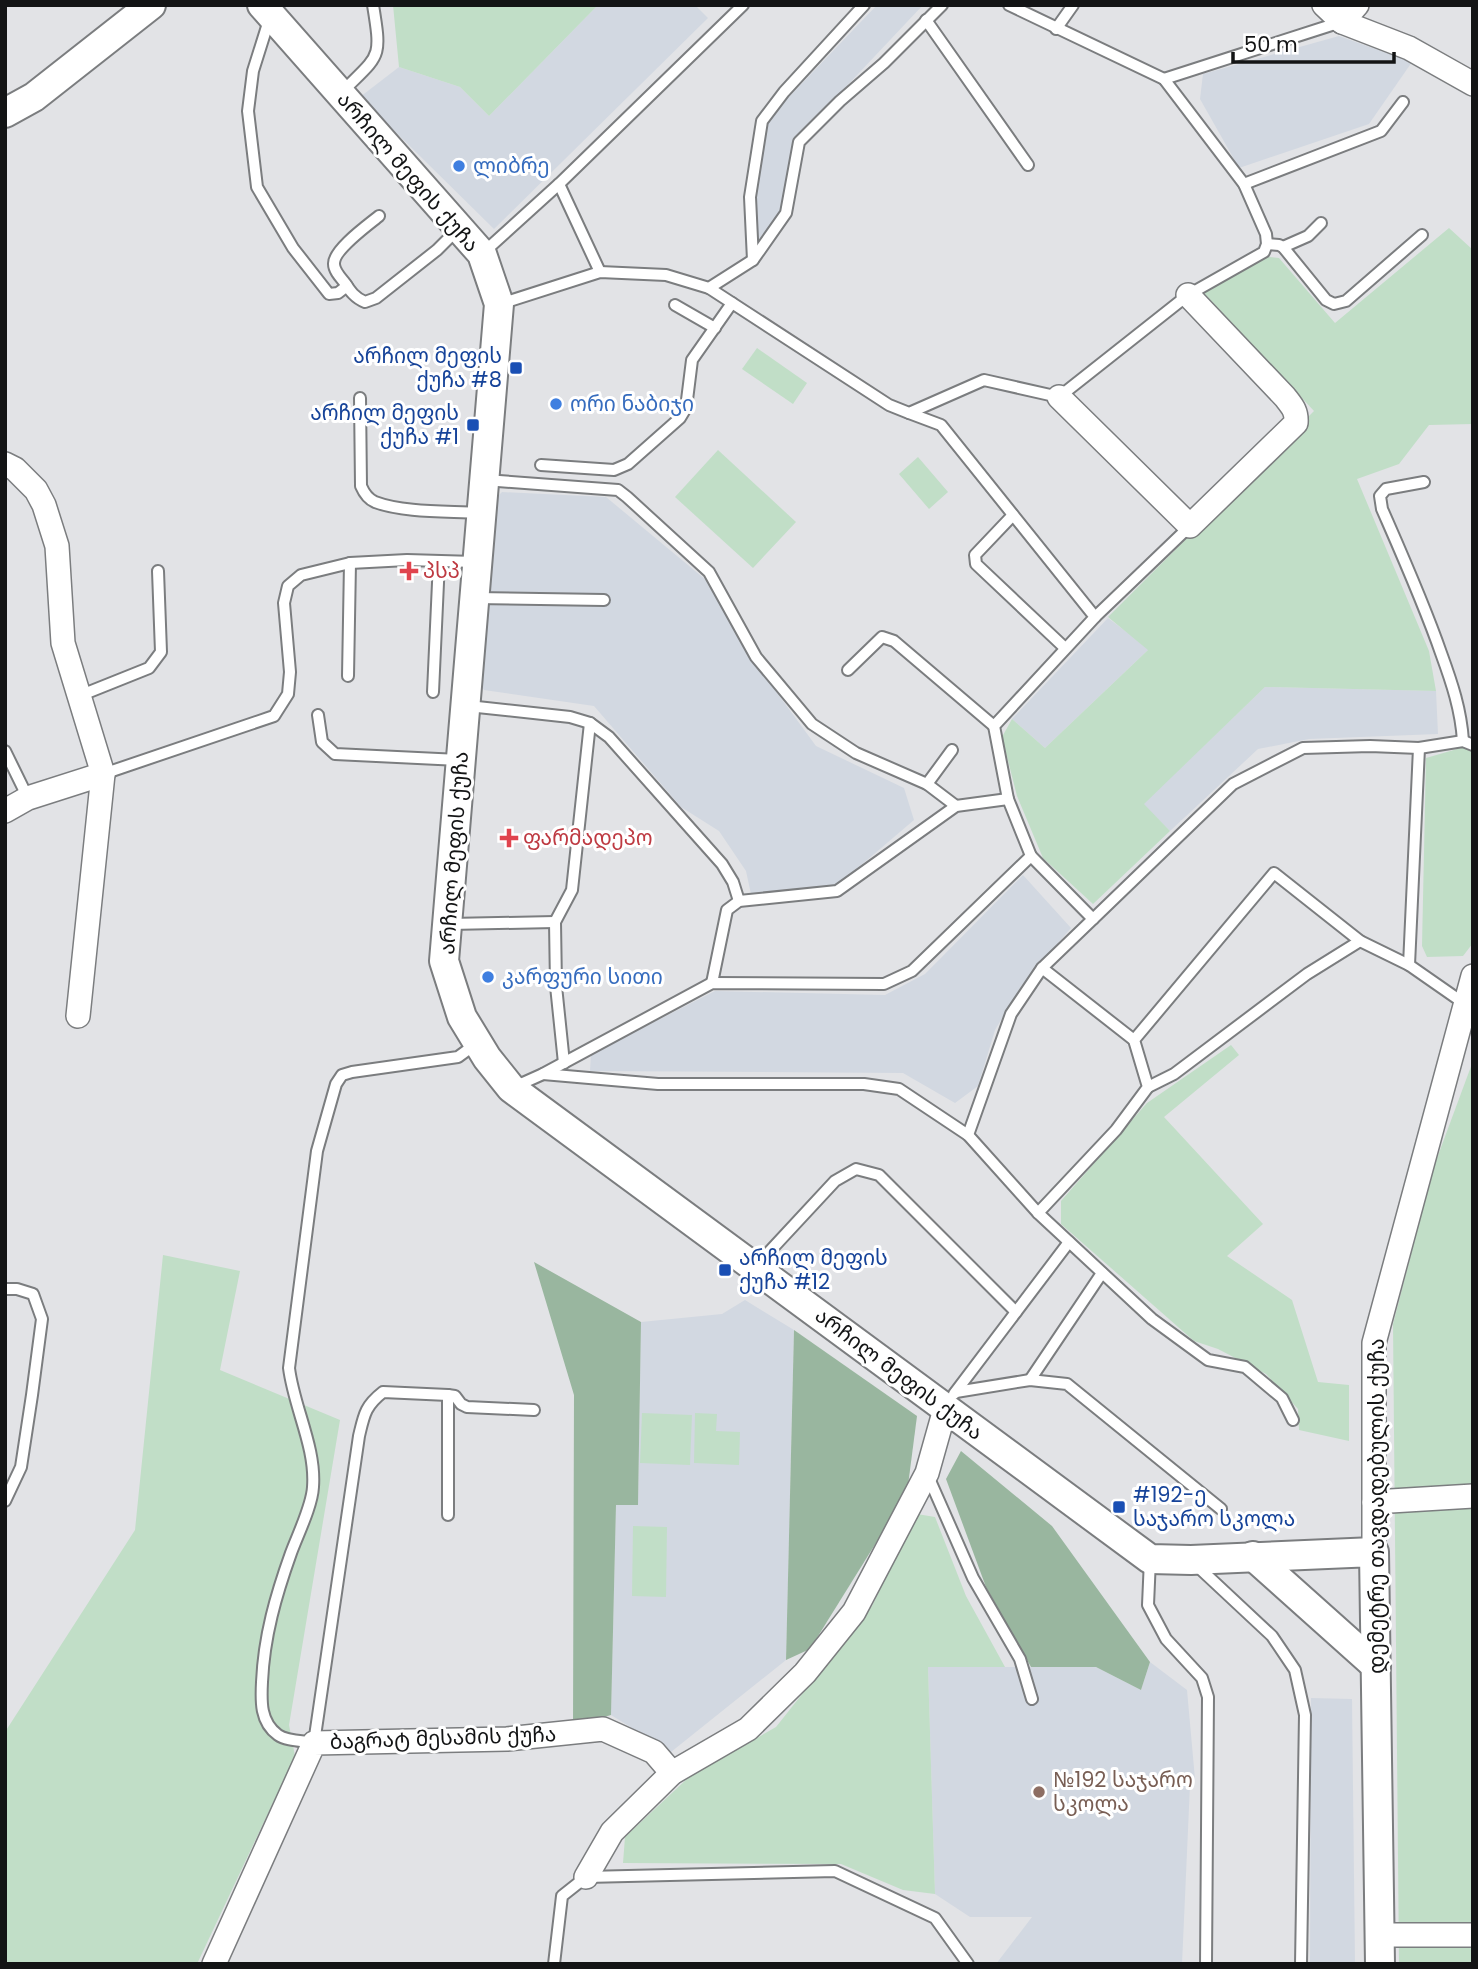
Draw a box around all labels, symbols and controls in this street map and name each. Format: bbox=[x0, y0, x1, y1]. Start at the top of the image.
scale bar bbox=[1233, 21, 1394, 65]
text: 50 m bbox=[1244, 30, 1298, 59]
street label: არჩილ მეფის ქუჩა bbox=[331, 85, 486, 258]
place label: ლიბრე bbox=[473, 151, 550, 180]
marker: ლიბრე bbox=[451, 158, 467, 174]
place label: არჩილ მეფის ქუჩა #8 bbox=[353, 341, 502, 394]
marker: არჩილ მეფის ქუჩა #8 bbox=[508, 360, 524, 376]
place label: ორი ნაბიჯი bbox=[570, 389, 694, 418]
marker: ორი ნაბიჯი bbox=[548, 396, 564, 412]
place label: არჩილ მეფის ქუჩა #1 bbox=[310, 398, 459, 451]
marker: არჩილ მეფის ქუჩა #1 bbox=[465, 417, 481, 433]
place label: პსპ bbox=[423, 556, 460, 585]
marker: პსპ bbox=[401, 563, 417, 579]
street label: არჩილ მეფის ქუჩა bbox=[432, 750, 475, 955]
place label: ფარმადეპო bbox=[523, 823, 653, 852]
marker: ფარმადეპო bbox=[501, 830, 517, 846]
place label: კარფური სითი bbox=[502, 962, 663, 991]
marker: კარფური სითი bbox=[480, 969, 496, 985]
place label: არჩილ მეფის ქუჩა #12 bbox=[739, 1243, 888, 1296]
marker: არჩილ მეფის ქუჩა #12 bbox=[717, 1262, 733, 1278]
street label: არჩილ მეფის ქუჩა bbox=[809, 1301, 989, 1446]
street label: დემეტრე თავდადებულის ქუჩა bbox=[1362, 1338, 1391, 1674]
place label: #192-ე საჯარო სკოლა bbox=[1133, 1480, 1295, 1533]
marker: #192-ე საჯარო სკოლა bbox=[1111, 1499, 1127, 1515]
street label: ბაგრატ მესამის ქუჩა bbox=[329, 1719, 557, 1756]
place label: №192 საჯარო სკოლა bbox=[1053, 1765, 1193, 1818]
marker: №192 საჯარო სკოლა bbox=[1031, 1784, 1047, 1800]

